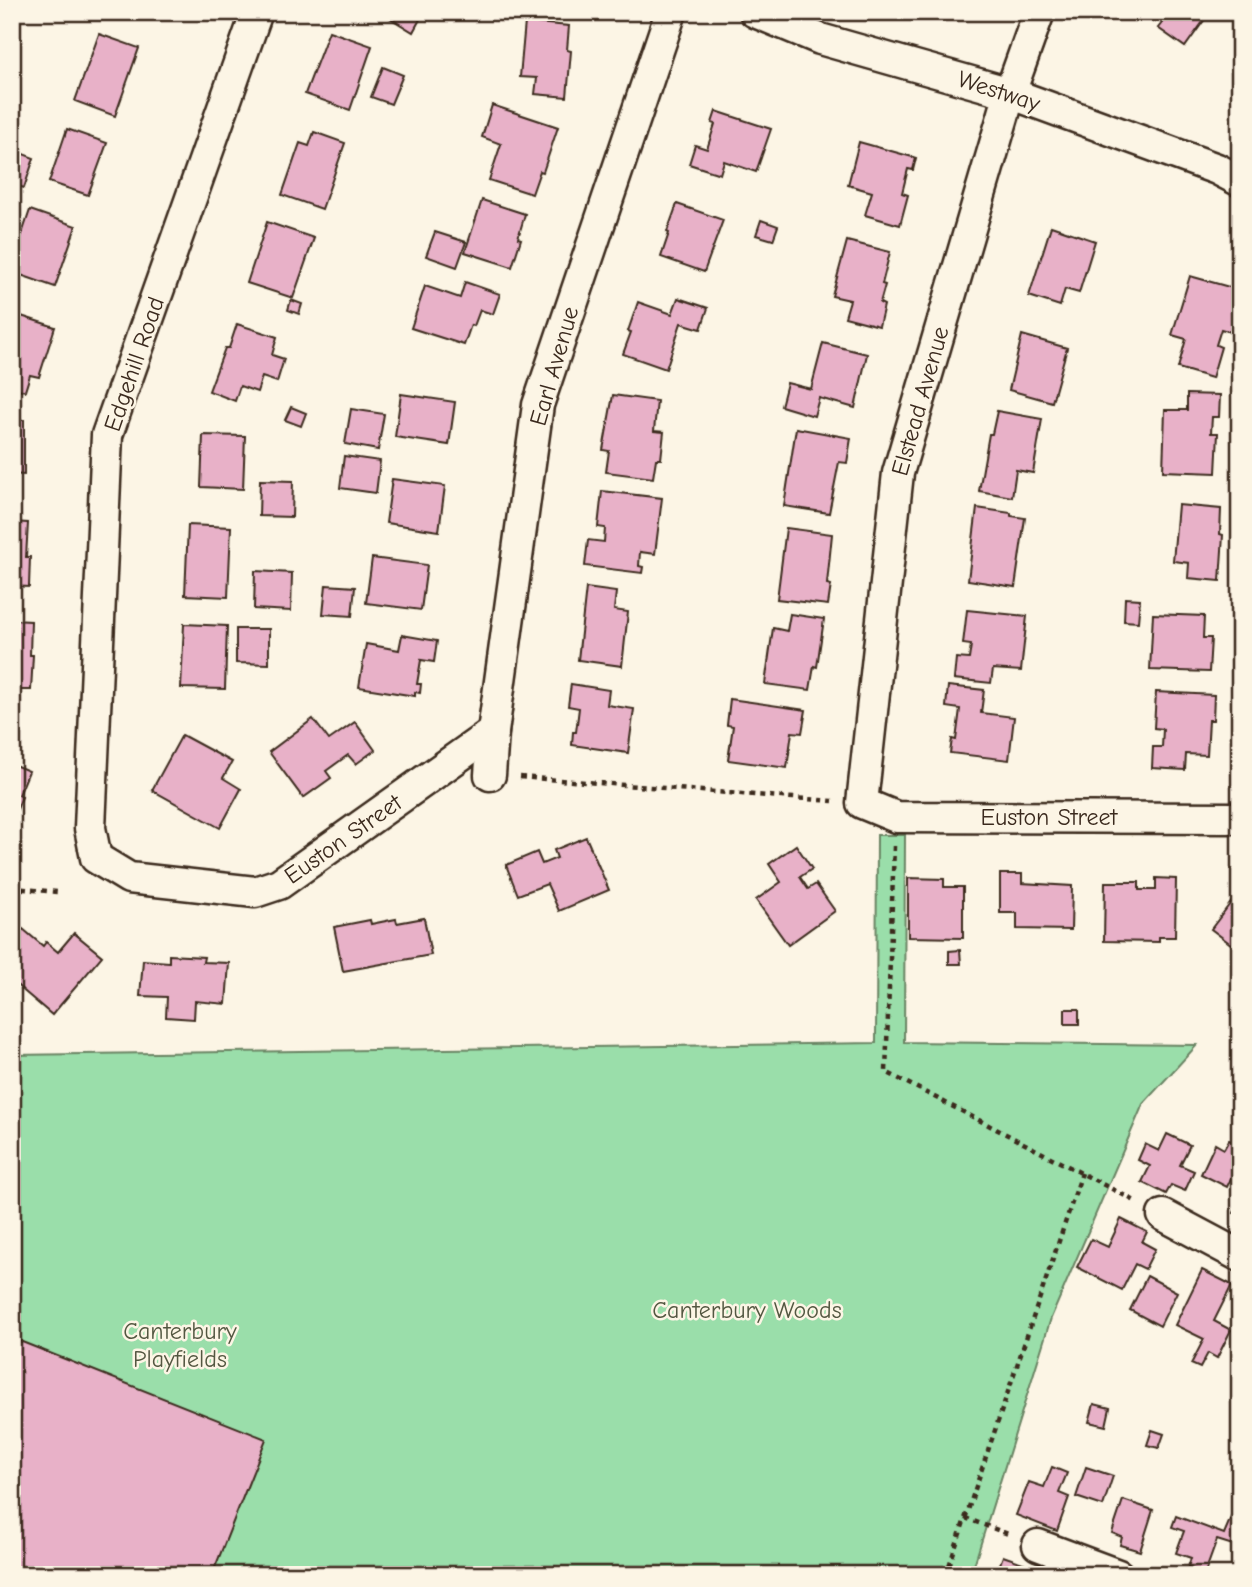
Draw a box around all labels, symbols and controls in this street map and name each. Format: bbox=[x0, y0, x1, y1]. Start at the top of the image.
street label: Westway bbox=[954, 65, 1044, 118]
street label: Edgehill Road bbox=[98, 293, 170, 435]
street label: Earl Avenue bbox=[524, 303, 584, 429]
street label: Elstead Avenue bbox=[885, 323, 955, 479]
street label: Euston Street bbox=[279, 788, 408, 890]
street label: Euston Street bbox=[981, 803, 1119, 831]
park label: Canterbury Woods bbox=[652, 1296, 842, 1324]
park label: Canterbury Playfields bbox=[123, 1317, 237, 1373]

